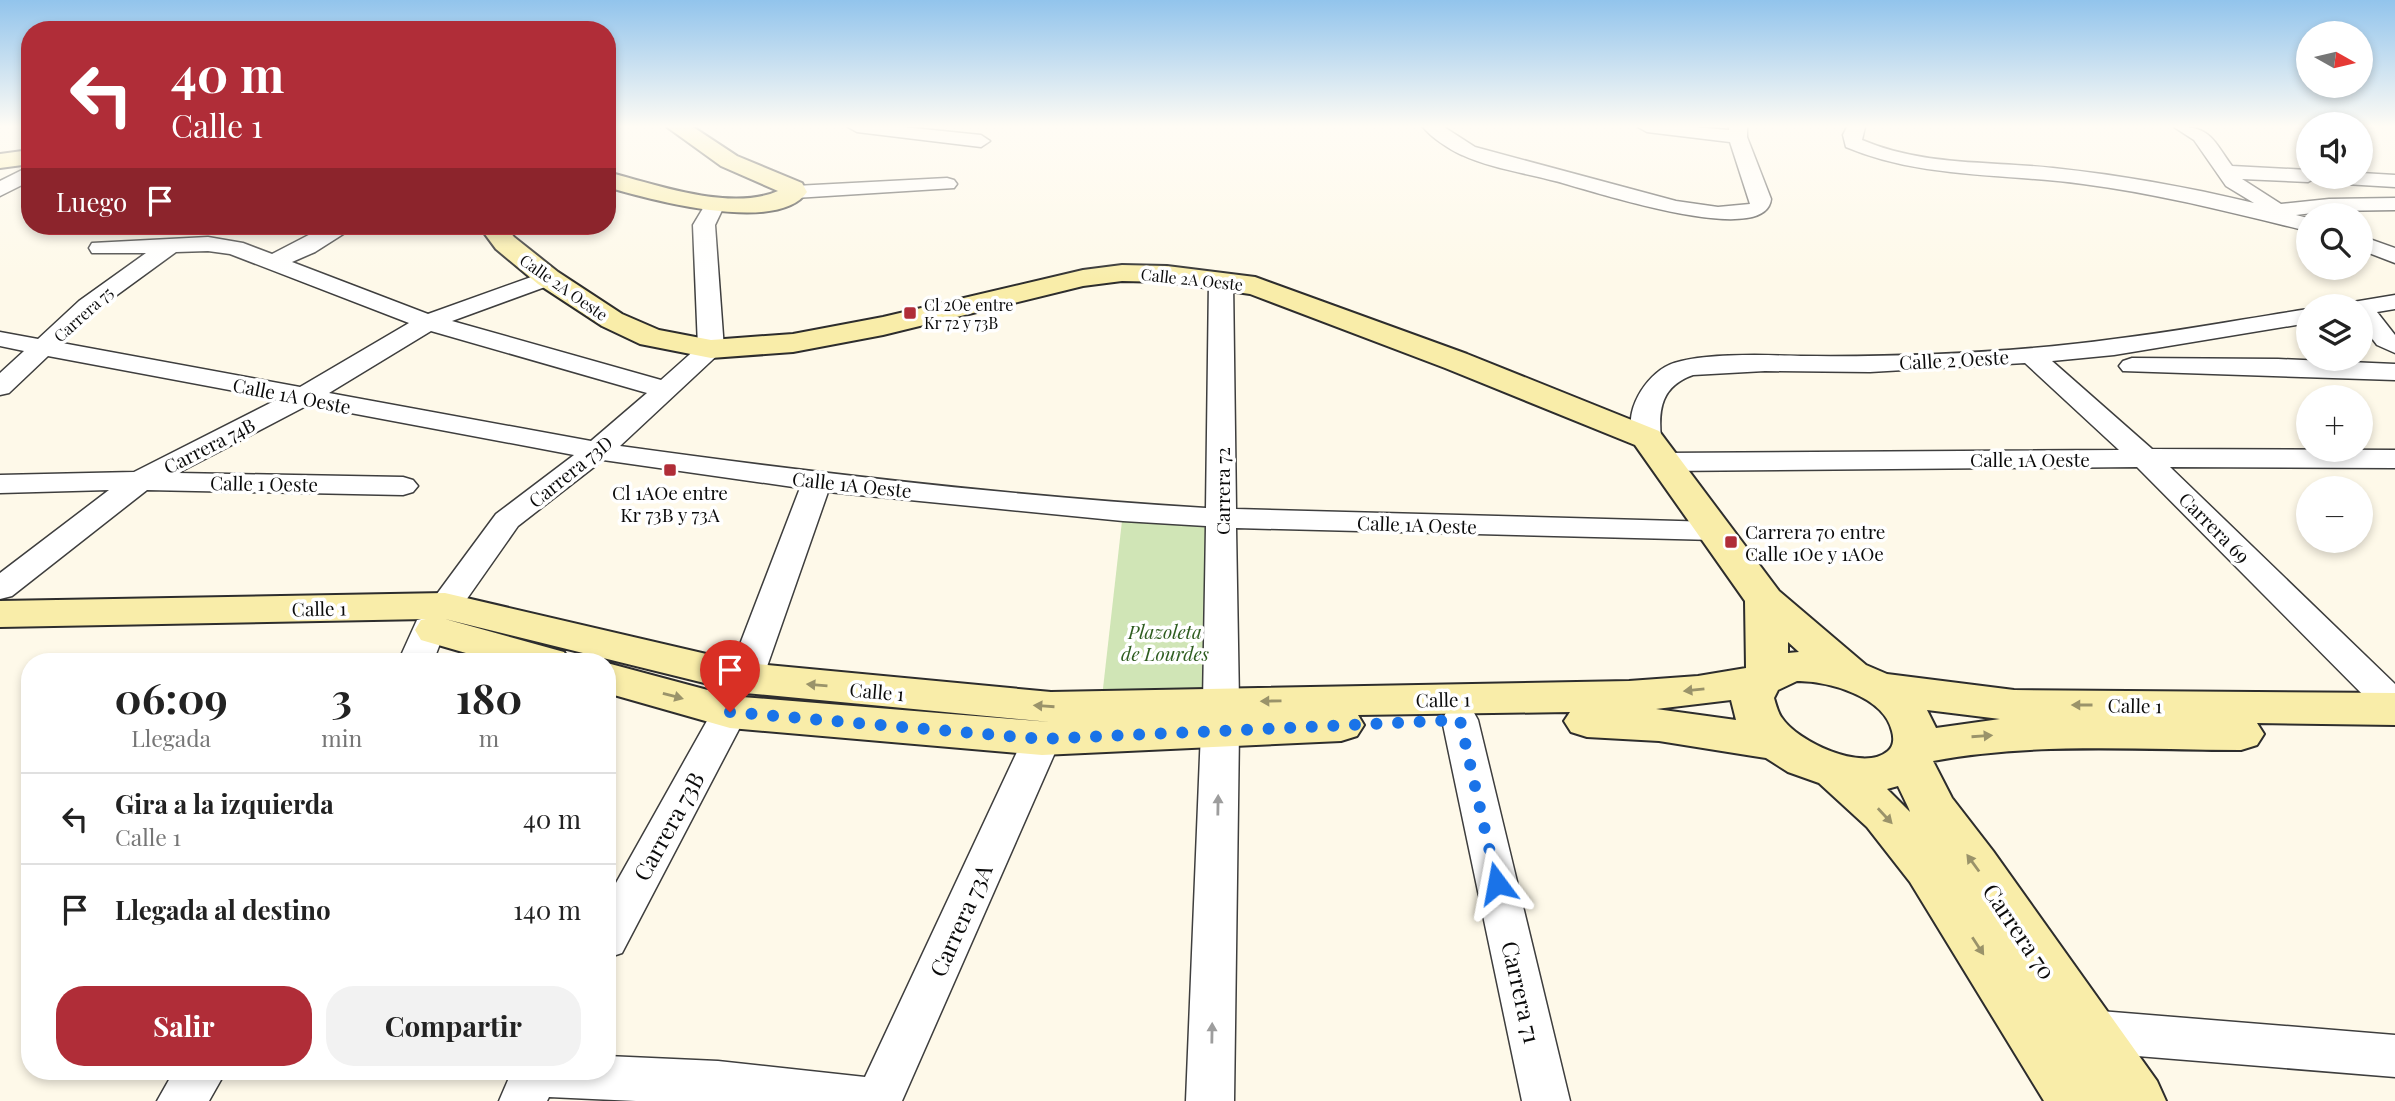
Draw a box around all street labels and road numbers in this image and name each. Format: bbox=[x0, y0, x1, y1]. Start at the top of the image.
street label: Calle 2A Oeste bbox=[516, 249, 612, 325]
street label: Calle 2A Oeste bbox=[1140, 263, 1244, 295]
street label: Carrera 75 bbox=[49, 282, 117, 346]
street label: Calle 2 Oeste bbox=[1898, 343, 2010, 375]
street label: Calle 1A Oeste bbox=[231, 371, 353, 419]
street label: Carrera 74B bbox=[159, 411, 259, 479]
street label: Carrera 73D bbox=[523, 429, 617, 513]
street label: Calle 1A Oeste bbox=[1970, 446, 2090, 472]
street label: Carrera 72 bbox=[1209, 447, 1235, 535]
street label: Calle 1A Oeste bbox=[791, 465, 913, 503]
street label: Calle 1 Oeste bbox=[210, 469, 318, 497]
street label: Carrera 69 bbox=[2174, 486, 2256, 568]
street label: Calle 1A Oeste bbox=[1357, 509, 1477, 539]
street label: Calle 1 bbox=[291, 595, 347, 621]
street label: Calle 1 bbox=[849, 676, 905, 706]
street label: Calle 1 bbox=[1415, 686, 1471, 712]
street label: Calle 1 bbox=[2107, 692, 2163, 718]
street label: Carrera 73B bbox=[625, 766, 711, 886]
street label: Carrera 73A bbox=[921, 858, 999, 981]
street label: Carrera 70 bbox=[1977, 877, 2063, 985]
street label: Carrera 71 bbox=[1495, 938, 1549, 1047]

